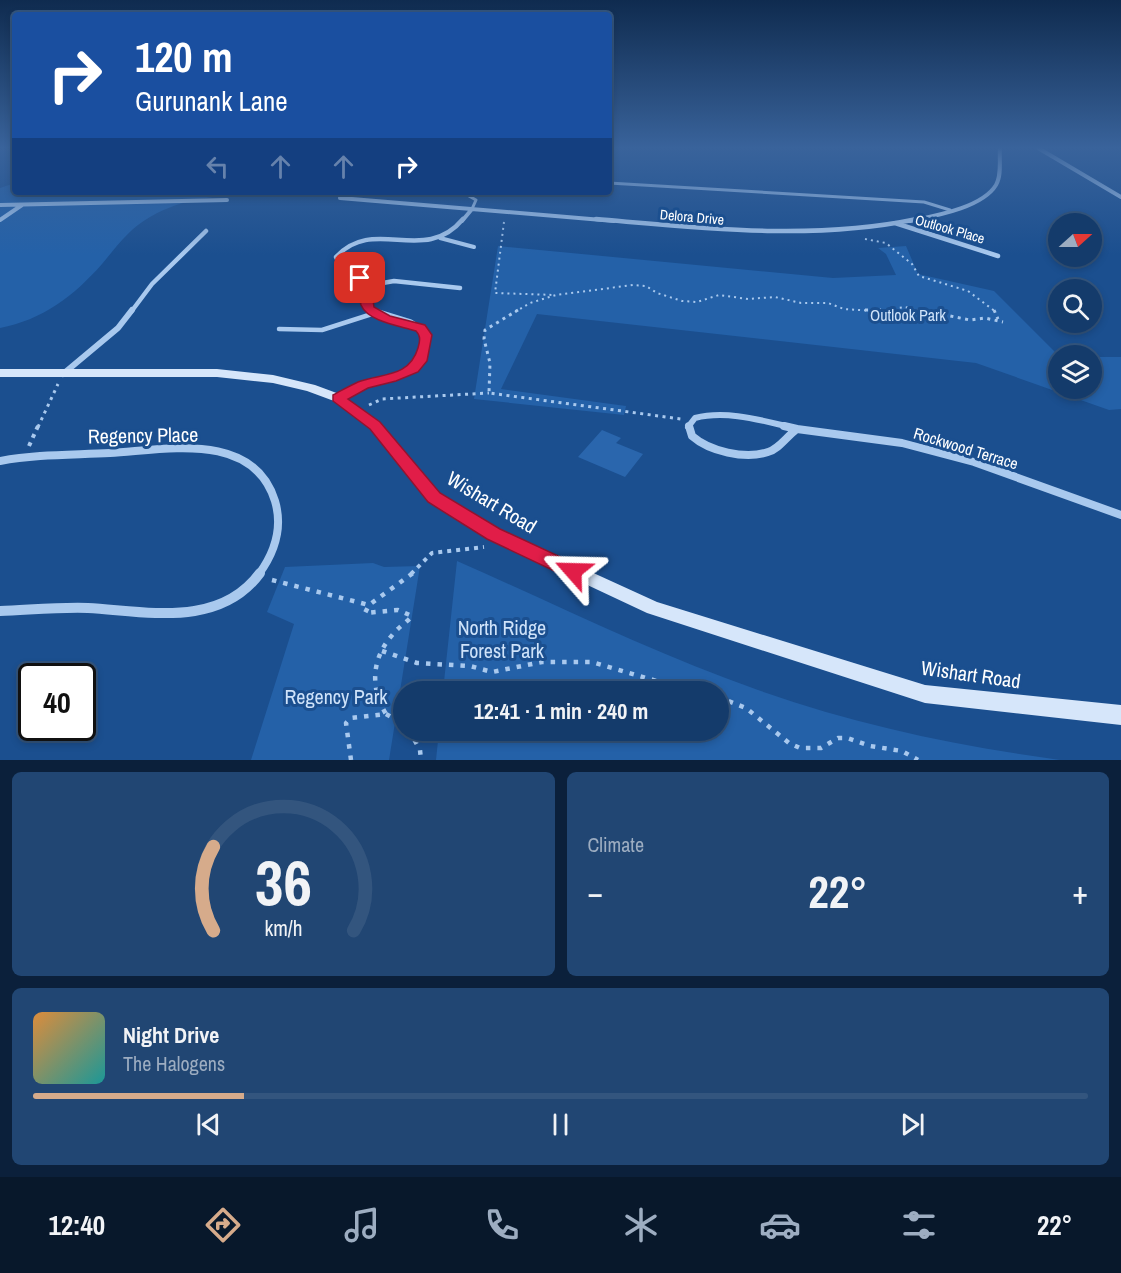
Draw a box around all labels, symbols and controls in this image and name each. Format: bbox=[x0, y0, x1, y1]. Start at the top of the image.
text: 120 m bbox=[135, 29, 233, 85]
icon: right bbox=[36, 36, 114, 114]
text: Gurunank Lane bbox=[135, 83, 288, 119]
icon: left bbox=[201, 150, 234, 183]
icon: ahead bbox=[264, 150, 297, 183]
icon: ahead bbox=[327, 150, 360, 183]
icon: right bbox=[390, 150, 423, 183]
street label: Delora Drive bbox=[659, 205, 725, 229]
street label: Outlook Place bbox=[913, 210, 987, 248]
north arrow bbox=[1048, 213, 1102, 267]
map controls bbox=[1048, 213, 1102, 399]
pin bbox=[334, 252, 385, 303]
icon: arrive bbox=[343, 261, 376, 294]
button: search bbox=[1048, 279, 1102, 333]
park label: Outlook Park bbox=[870, 304, 946, 326]
button: layers bbox=[1048, 345, 1102, 399]
street label: Regency Place bbox=[88, 421, 198, 449]
street label: Rockwood Terrace bbox=[911, 422, 1021, 474]
street label: Wishart Road bbox=[442, 465, 542, 539]
position arrow bbox=[541, 539, 605, 603]
park label: North Ridge Forest Park bbox=[458, 614, 546, 664]
street label: Wishart Road bbox=[919, 654, 1023, 694]
speed limit sign: 40 bbox=[18, 663, 96, 741]
park label: Regency Park bbox=[285, 683, 388, 710]
text: 12:41 · 1 min · 240 m bbox=[474, 696, 648, 726]
text: Climate bbox=[588, 831, 644, 858]
text: 36 bbox=[255, 840, 312, 924]
text: 22° bbox=[808, 861, 867, 922]
text: − bbox=[588, 870, 603, 914]
text: + bbox=[1072, 870, 1088, 914]
text: km/h bbox=[264, 914, 302, 943]
text: Night Drive bbox=[123, 1020, 219, 1050]
text: The Halogens bbox=[123, 1050, 225, 1077]
icon: previous bbox=[192, 1108, 225, 1141]
icon: pause bbox=[544, 1108, 577, 1141]
icon: next bbox=[896, 1108, 929, 1141]
icon: directions bbox=[202, 1204, 244, 1246]
icon: music bbox=[341, 1204, 383, 1246]
icon: phone bbox=[481, 1204, 523, 1246]
icon: climate bbox=[620, 1204, 662, 1246]
icon: car bbox=[759, 1204, 801, 1246]
icon: filters bbox=[898, 1204, 940, 1246]
text: 12:40 bbox=[49, 1207, 105, 1243]
text: 22° bbox=[1037, 1207, 1072, 1243]

